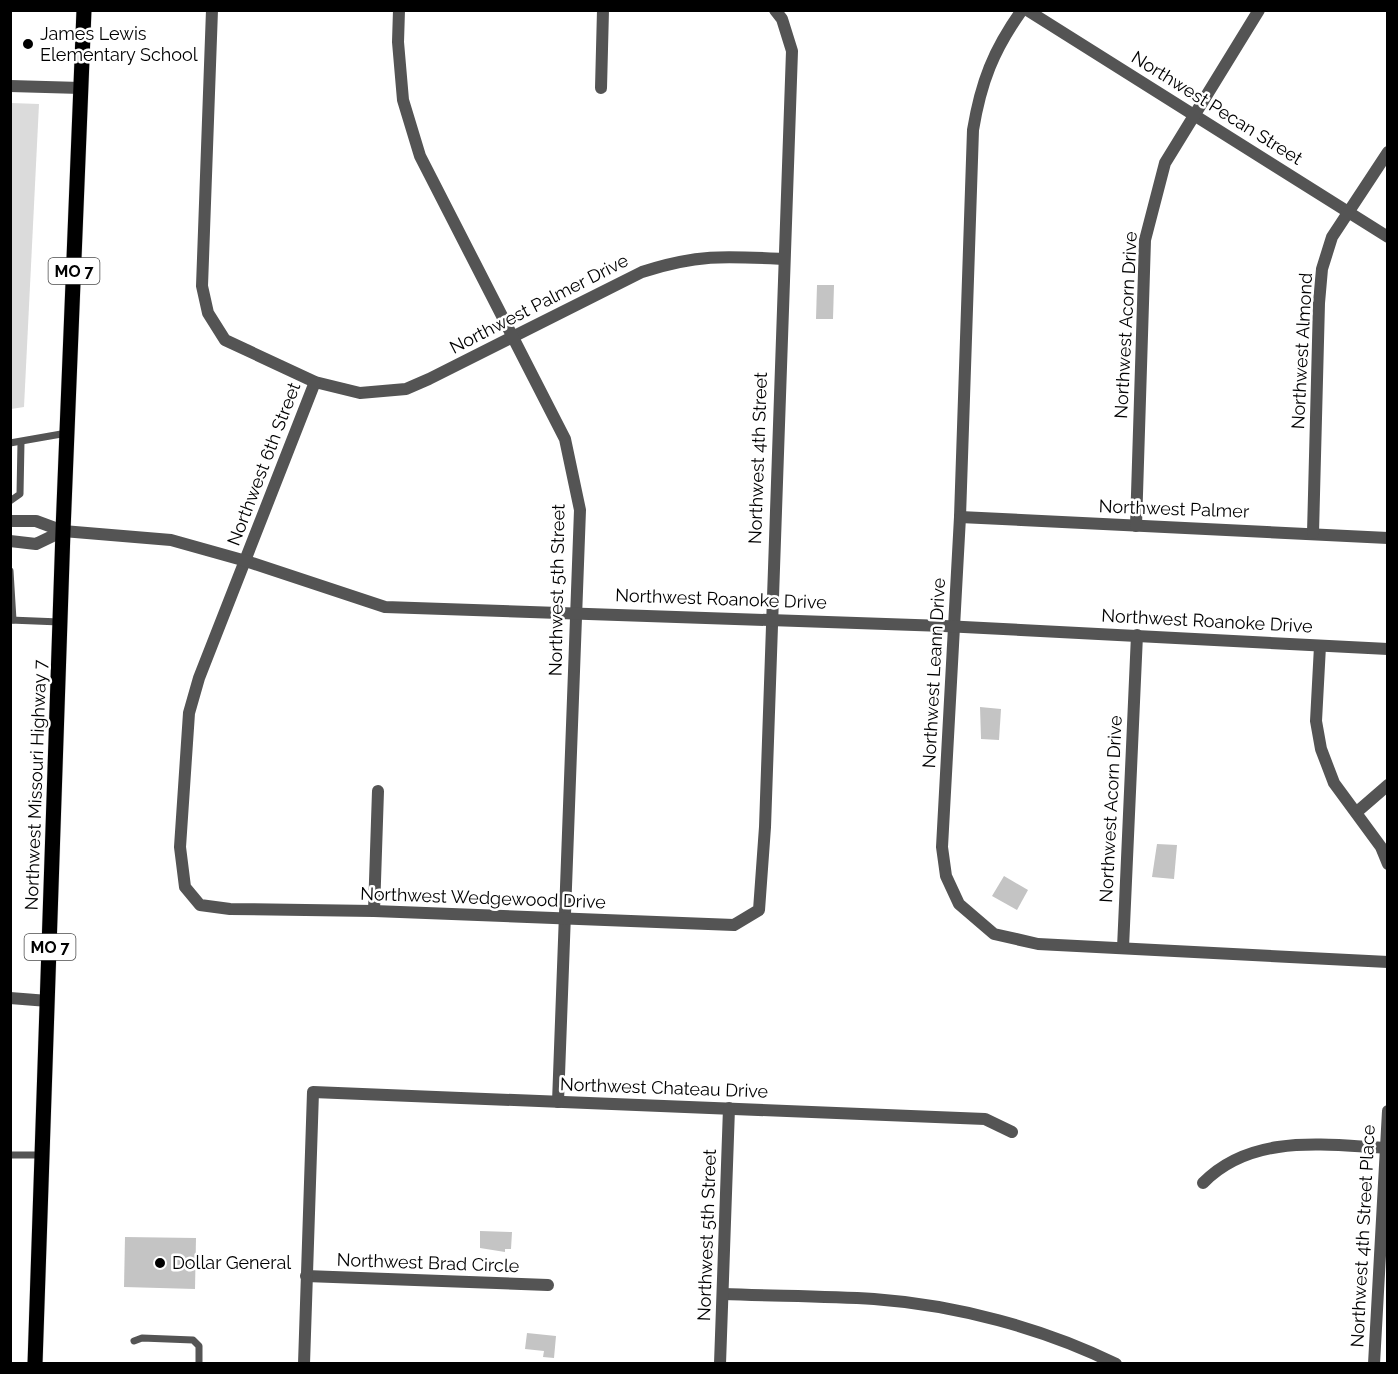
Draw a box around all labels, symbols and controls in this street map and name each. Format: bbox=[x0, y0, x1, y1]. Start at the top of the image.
place label: James Lewis Elementary School bbox=[40, 23, 198, 65]
marker: James Lewis Elementary School bbox=[21, 37, 35, 51]
street label: Northwest Pecan Street bbox=[1128, 46, 1307, 169]
street label: Northwest Acorn Drive bbox=[1110, 230, 1141, 419]
street label: Northwest Palmer Drive bbox=[446, 249, 632, 358]
road number: MO 7 bbox=[48, 258, 100, 284]
street label: Northwest Almond bbox=[1287, 272, 1316, 430]
street label: Northwest 4th Street bbox=[744, 372, 771, 544]
street label: Northwest 6th Street bbox=[223, 379, 304, 548]
street label: Northwest Palmer bbox=[1098, 495, 1250, 522]
street label: Northwest 5th Street bbox=[544, 504, 569, 676]
street label: Northwest Leann Drive bbox=[918, 577, 949, 769]
street label: Northwest Roanoke Drive bbox=[615, 584, 828, 613]
street label: Northwest Roanoke Drive bbox=[1101, 604, 1314, 637]
street label: Northwest Missouri Highway 7 bbox=[21, 659, 50, 911]
street label: Northwest Acorn Drive bbox=[1095, 714, 1126, 903]
street label: Northwest Wedgewood Drive bbox=[360, 883, 607, 912]
road number: MO 7 bbox=[25, 934, 76, 960]
street label: Northwest Chateau Drive bbox=[560, 1073, 769, 1102]
street label: Northwest 4th Street Place bbox=[1346, 1124, 1379, 1348]
street label: Northwest 5th Street bbox=[693, 1149, 720, 1321]
street label: Northwest Brad Circle bbox=[336, 1249, 520, 1276]
place label: Dollar General bbox=[172, 1252, 291, 1273]
marker: Dollar General bbox=[153, 1256, 167, 1270]

